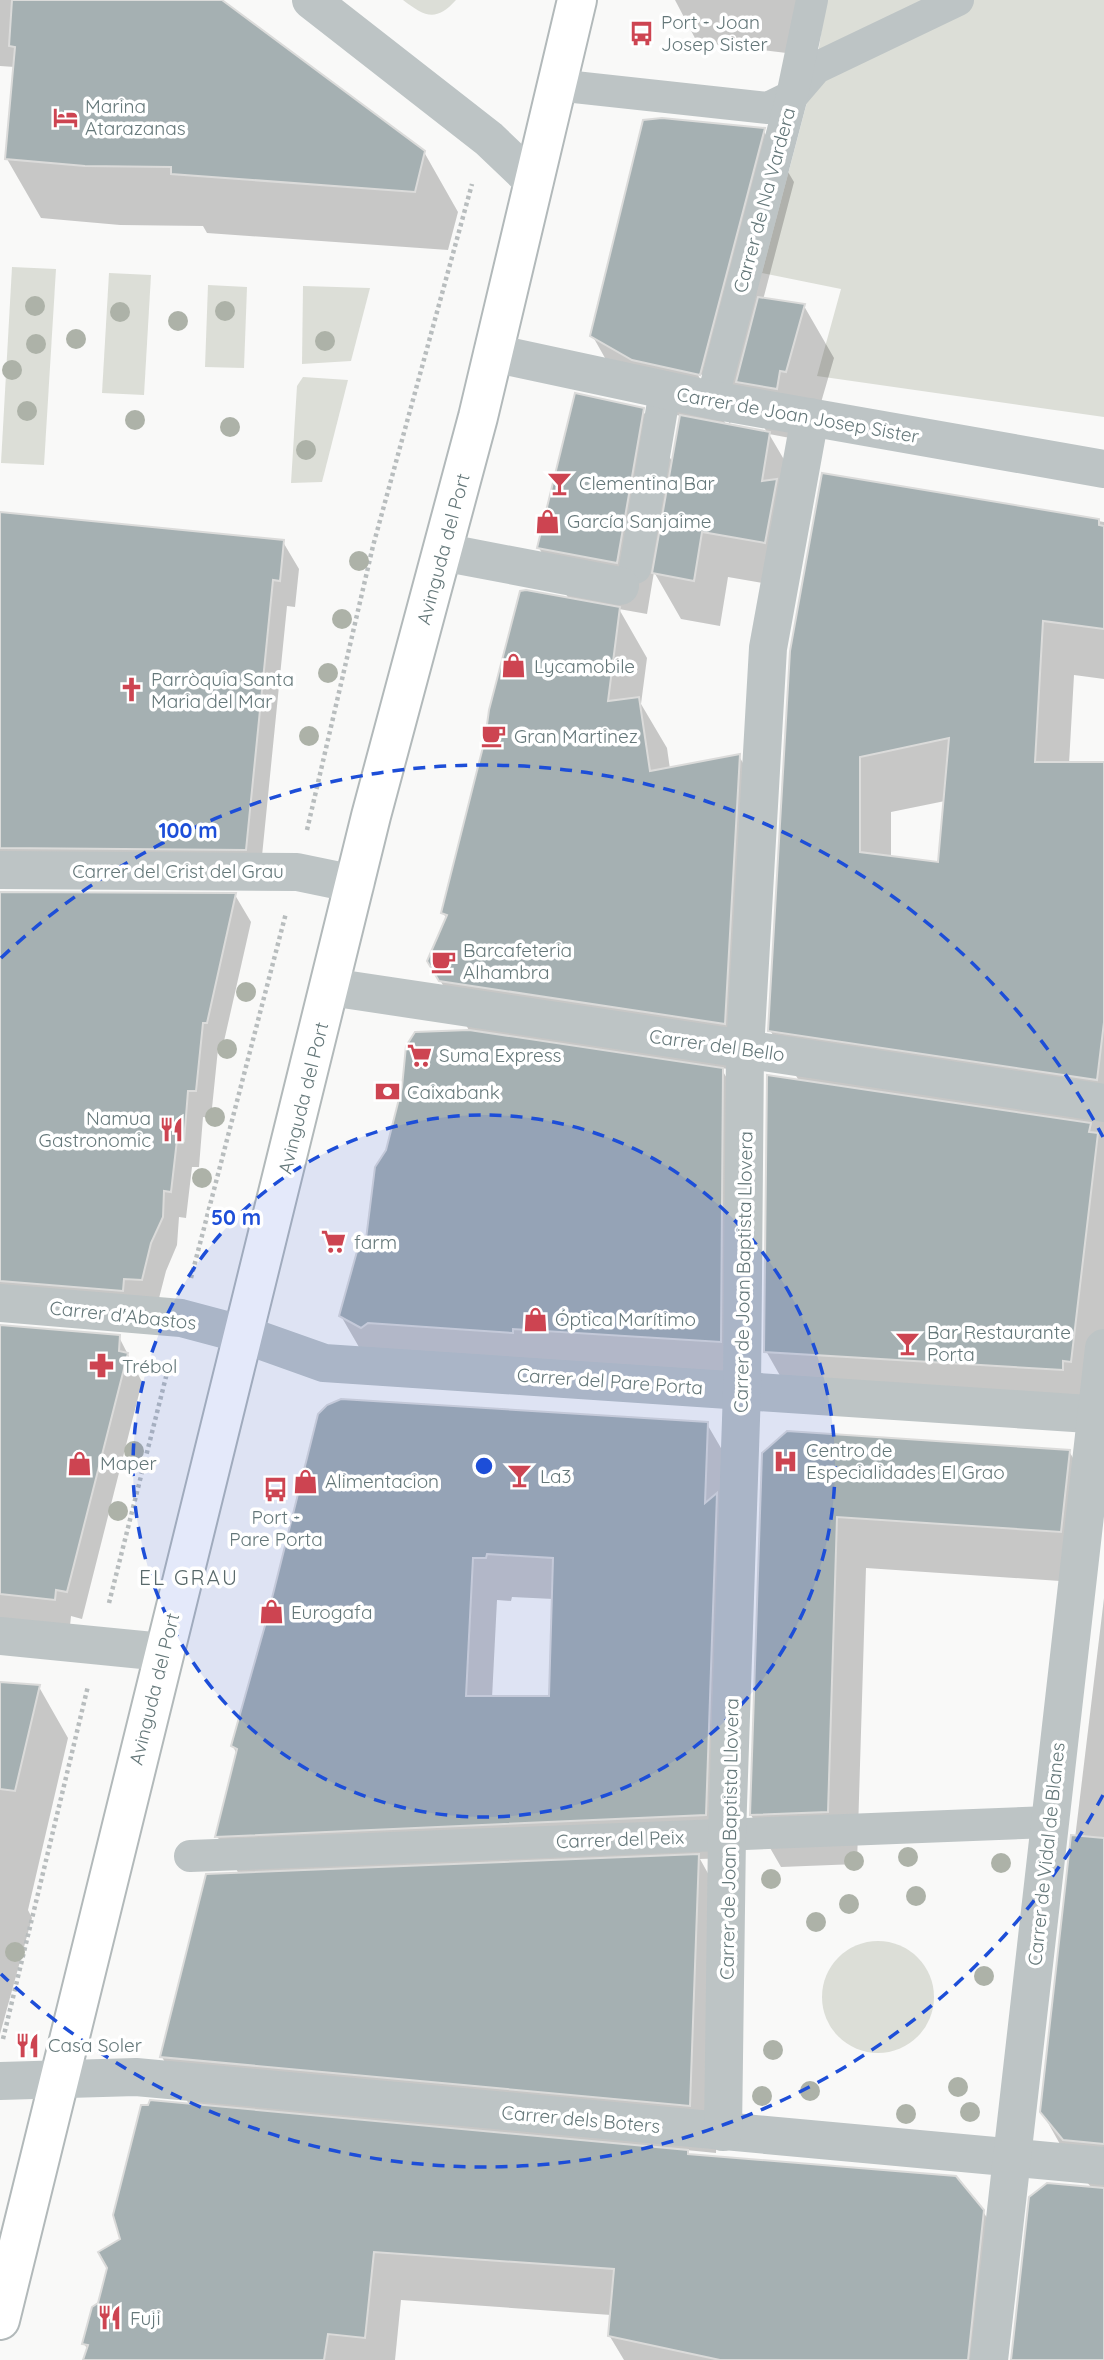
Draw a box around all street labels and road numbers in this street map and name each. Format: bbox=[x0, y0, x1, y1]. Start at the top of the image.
street label: Carrer de Na Vardera bbox=[728, 105, 800, 295]
street label: Carrer de Joan Josep Sister bbox=[675, 382, 922, 448]
street label: Avinguda del Port bbox=[411, 471, 475, 627]
street label: Carrer del Crist del Grau bbox=[72, 859, 284, 883]
street label: Avinguda del Port bbox=[273, 1020, 333, 1176]
street label: Carrer del Bello bbox=[648, 1024, 786, 1066]
street label: Carrer de Joan Baptista Llovera bbox=[729, 1131, 757, 1413]
street label: Carrer d'Abastos bbox=[48, 1295, 198, 1335]
street label: Carrer del Pare Porta bbox=[516, 1363, 704, 1399]
street label: Avinguda del Port bbox=[124, 1611, 184, 1767]
street label: Carrer de Joan Baptista Llovera bbox=[715, 1698, 743, 1980]
street label: Carrer de Vidal de Blanes bbox=[1022, 1741, 1070, 1967]
street label: Carrer del Peix bbox=[555, 1825, 685, 1853]
street label: Carrer dels Boters bbox=[501, 2100, 661, 2138]

